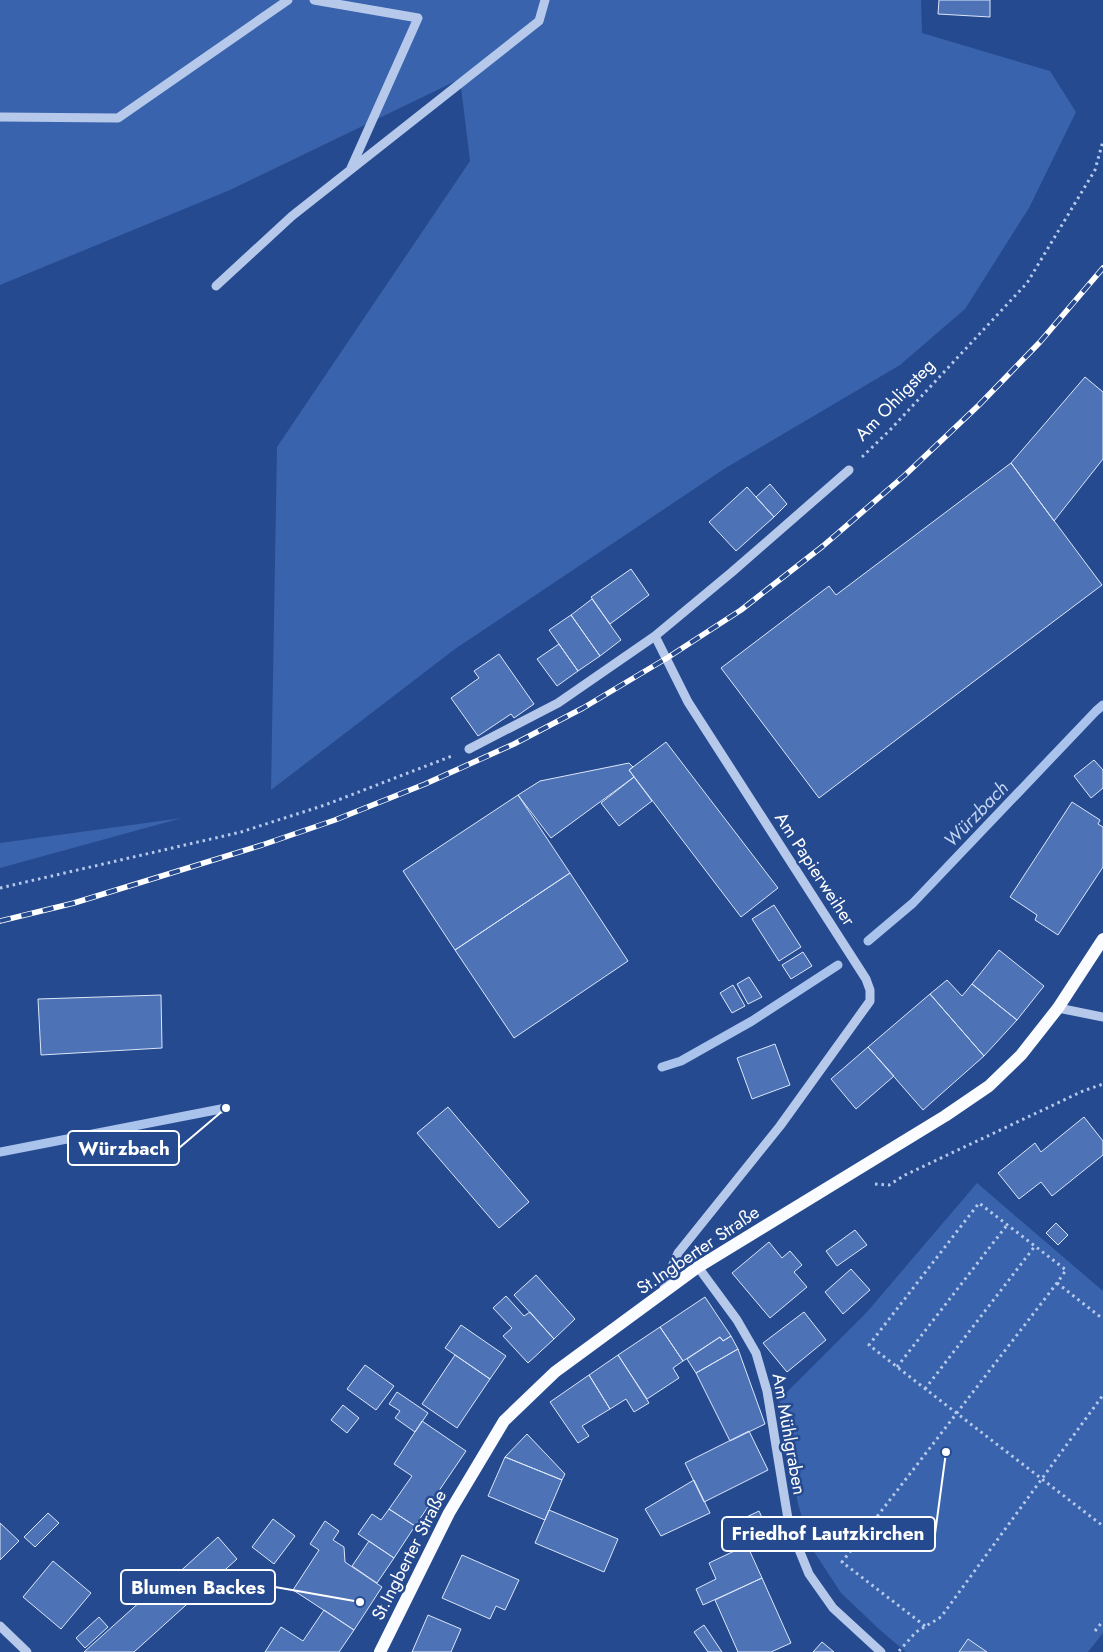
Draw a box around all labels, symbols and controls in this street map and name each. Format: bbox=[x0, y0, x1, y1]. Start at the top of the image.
street label: Am Ohligsteg bbox=[849, 353, 941, 447]
water label: Würzbach bbox=[938, 775, 1014, 853]
street label: Am Papierweiher bbox=[768, 807, 862, 932]
callout: Würzbach bbox=[68, 1131, 179, 1165]
text: Würzbach bbox=[78, 1135, 170, 1162]
street label: St.Ingberter Straße bbox=[631, 1199, 765, 1301]
street label: Am Mühlgraben bbox=[766, 1371, 812, 1497]
street label: St.Ingberter Straße bbox=[365, 1485, 453, 1625]
callout: Friedhof Lautzkirchen bbox=[722, 1517, 935, 1551]
text: Friedhof Lautzkirchen bbox=[732, 1520, 924, 1547]
callout: Blumen Backes bbox=[121, 1570, 275, 1604]
text: Blumen Backes bbox=[131, 1574, 265, 1601]

